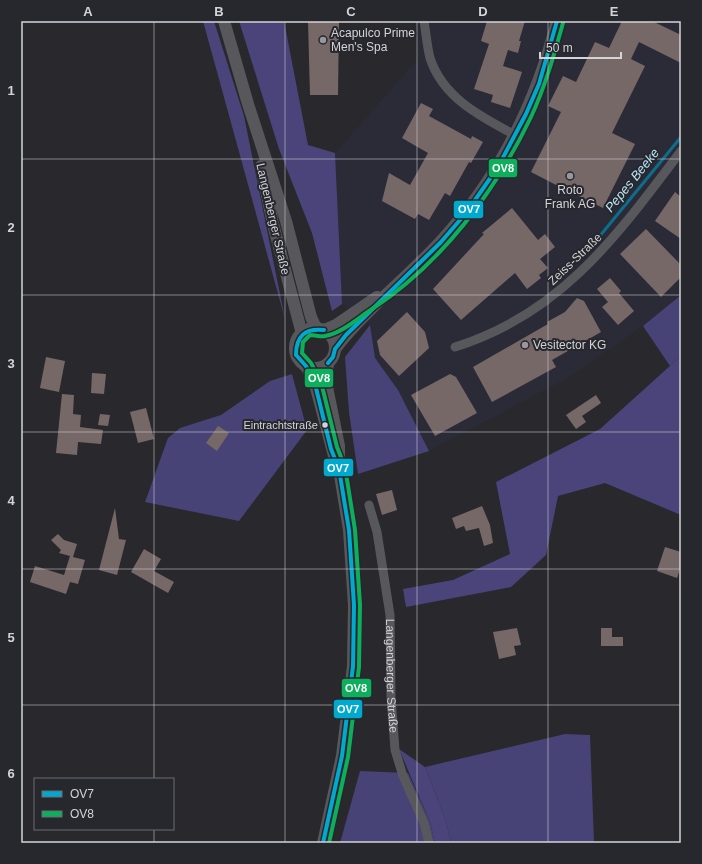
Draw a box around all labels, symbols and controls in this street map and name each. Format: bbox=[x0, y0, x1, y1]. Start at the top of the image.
text: A bbox=[83, 4, 93, 19]
text: B bbox=[214, 4, 224, 19]
text: C bbox=[346, 4, 356, 19]
text: D bbox=[478, 4, 488, 19]
text: E bbox=[610, 4, 619, 19]
place label: Acapulco Prime Men's Spa bbox=[331, 26, 415, 54]
scale bar bbox=[540, 34, 621, 60]
marker: Acapulco Prime Men's Spa bbox=[318, 35, 328, 45]
text: 50 m bbox=[546, 41, 573, 55]
text: 1 bbox=[7, 83, 15, 98]
water label: Pepes Beeke bbox=[602, 145, 662, 215]
line badge: OV8 bbox=[488, 158, 518, 178]
street label: Langenberger Straße bbox=[253, 162, 293, 276]
text: OV8 bbox=[492, 162, 514, 174]
marker: Roto Frank AG bbox=[565, 171, 575, 181]
place label: Roto Frank AG bbox=[545, 183, 595, 211]
line badge: OV7 bbox=[453, 200, 484, 219]
text: OV7 bbox=[458, 203, 480, 215]
text: 2 bbox=[7, 220, 15, 235]
street label: Zeiss-Straße bbox=[545, 230, 605, 288]
place label: Vesitector KG bbox=[533, 338, 606, 352]
marker: Vesitector KG bbox=[520, 340, 530, 350]
text: 3 bbox=[7, 356, 15, 371]
line badge: OV8 bbox=[304, 368, 334, 388]
text: OV8 bbox=[308, 372, 330, 384]
place label: Eintrachtstraße bbox=[243, 419, 318, 431]
marker: Eintrachtstraße bbox=[320, 420, 330, 430]
line badge: OV7 bbox=[323, 458, 354, 477]
text: OV7 bbox=[327, 462, 349, 474]
text: 4 bbox=[7, 493, 15, 508]
street label: Langenberger Straße bbox=[383, 619, 401, 734]
text: 5 bbox=[7, 630, 15, 645]
line badge: OV8 bbox=[341, 678, 372, 698]
text: OV8 bbox=[345, 682, 367, 694]
line badge: OV7 bbox=[333, 699, 363, 719]
text: OV7 bbox=[337, 703, 359, 715]
text: 6 bbox=[7, 766, 15, 781]
legend bbox=[34, 778, 174, 830]
text: OV7 bbox=[70, 787, 94, 801]
text: OV8 bbox=[70, 807, 94, 821]

